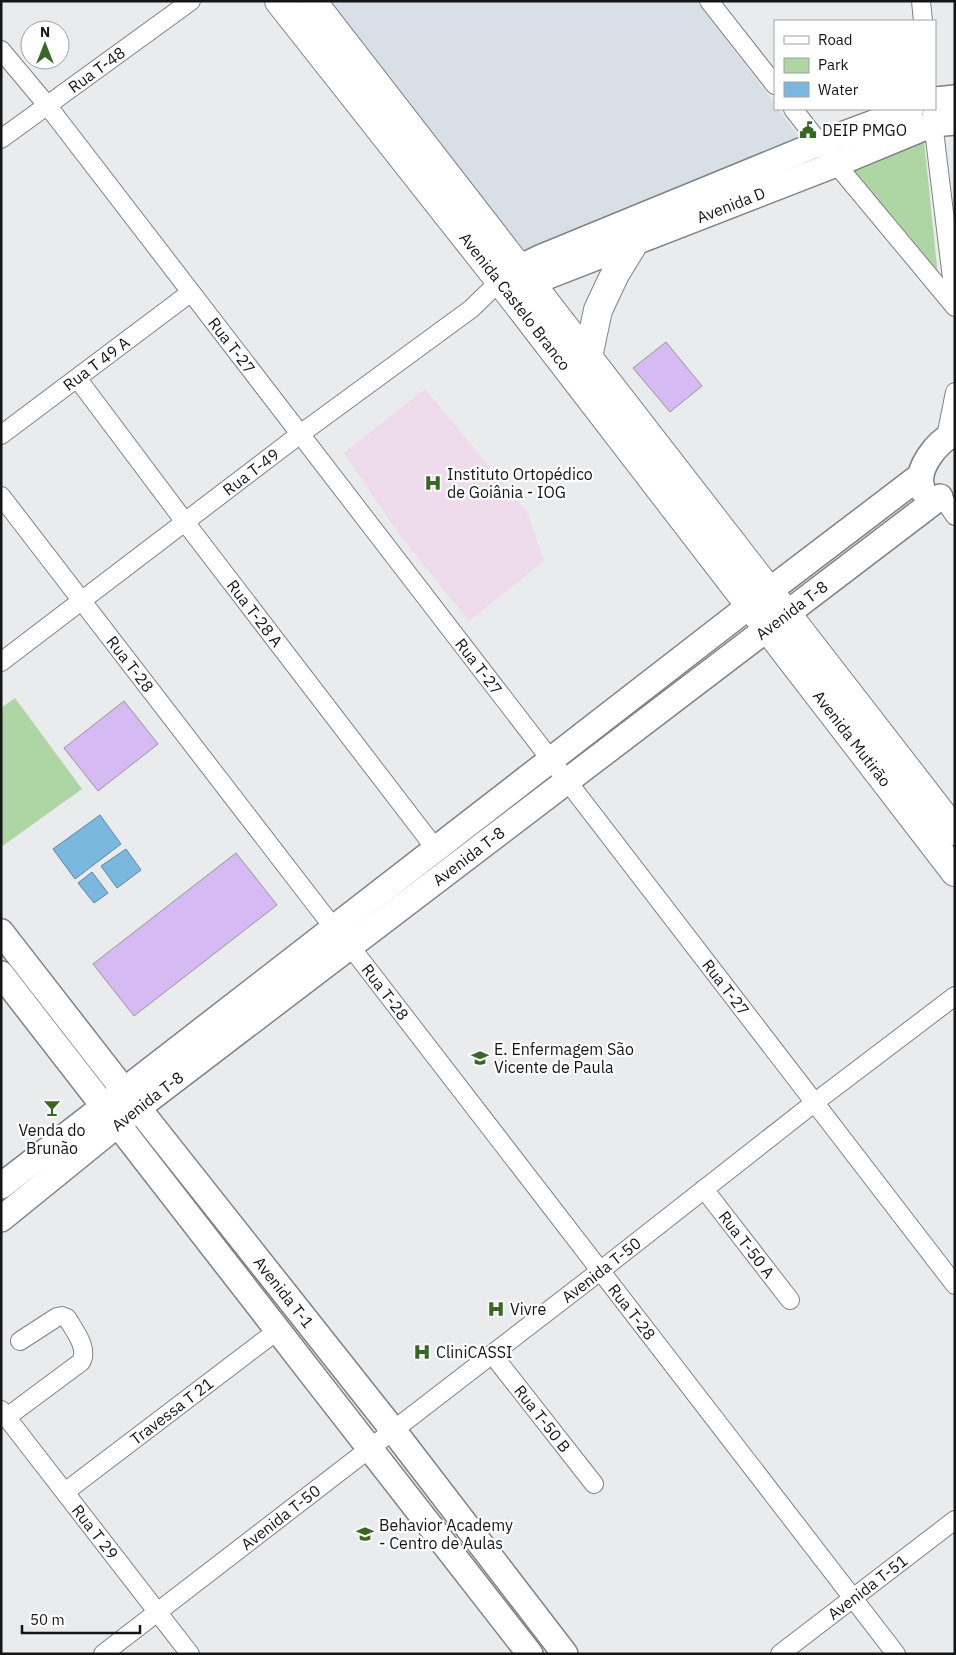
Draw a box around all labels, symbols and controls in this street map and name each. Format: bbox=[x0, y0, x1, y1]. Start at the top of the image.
north arrow bbox=[20, 20, 70, 70]
legend bbox=[774, 20, 936, 110]
text: N bbox=[40, 23, 50, 41]
text: Road bbox=[818, 30, 853, 49]
street label: Rua T-48 bbox=[64, 42, 129, 97]
text: Park bbox=[818, 55, 848, 74]
text: Water bbox=[818, 80, 859, 99]
public building icon: DEIP PMGO bbox=[798, 120, 818, 140]
place label: DEIP PMGO bbox=[822, 120, 907, 140]
street label: Avenida D bbox=[694, 183, 768, 227]
street label: Avenida Castelo Branco bbox=[455, 228, 575, 374]
street label: Rua T-27 bbox=[204, 313, 260, 377]
street label: Rua T 49 A bbox=[59, 332, 133, 395]
street label: Rua T-49 bbox=[219, 444, 283, 500]
place label: Instituto Ortopédico de Goiânia - IOG bbox=[447, 464, 593, 502]
hospital icon: Instituto Ortopédico de Goiânia - IOG bbox=[423, 473, 443, 493]
street label: Rua T-28 A bbox=[223, 576, 287, 651]
street label: Avenida T-8 bbox=[751, 576, 832, 644]
street label: Rua T-28 bbox=[102, 632, 158, 696]
street label: Rua T-27 bbox=[451, 634, 507, 698]
street label: Avenida Mutirão bbox=[809, 686, 896, 791]
street label: Avenida T-8 bbox=[428, 822, 509, 890]
street label: Rua T-27 bbox=[698, 955, 754, 1019]
street label: Rua T-28 bbox=[357, 960, 413, 1024]
place label: E. Enfermagem São Vicente de Paula bbox=[494, 1039, 634, 1077]
school or university icon: E. Enfermagem São Vicente de Paula bbox=[470, 1048, 490, 1068]
street label: Avenida T-8 bbox=[107, 1067, 187, 1135]
bar icon: Venda do Brunão bbox=[42, 1098, 62, 1118]
place label: Venda do Brunão bbox=[19, 1120, 86, 1158]
street label: Rua T-50 A bbox=[715, 1207, 779, 1282]
street label: Avenida T-50 bbox=[557, 1233, 645, 1307]
street label: Avenida T-1 bbox=[249, 1252, 318, 1332]
street label: Rua T-28 bbox=[604, 1280, 660, 1344]
hospital icon: Vivre bbox=[486, 1299, 506, 1319]
place label: Vivre bbox=[510, 1299, 546, 1319]
hospital icon: CliniCASSI bbox=[412, 1342, 432, 1362]
place label: CliniCASSI bbox=[436, 1342, 512, 1362]
street label: Travessa T 21 bbox=[126, 1373, 217, 1449]
street label: Rua T-50 B bbox=[510, 1381, 575, 1456]
street label: Avenida T-50 bbox=[237, 1480, 324, 1554]
street label: Rua T 29 bbox=[68, 1500, 123, 1563]
place label: Behavior Academy - Centro de Aulas bbox=[379, 1515, 513, 1553]
school or university icon: Behavior Academy - Centro de Aulas bbox=[355, 1524, 375, 1544]
street label: Avenida T-51 bbox=[823, 1550, 911, 1624]
scale bar bbox=[22, 1602, 140, 1634]
text: 50 m bbox=[30, 1610, 65, 1629]

